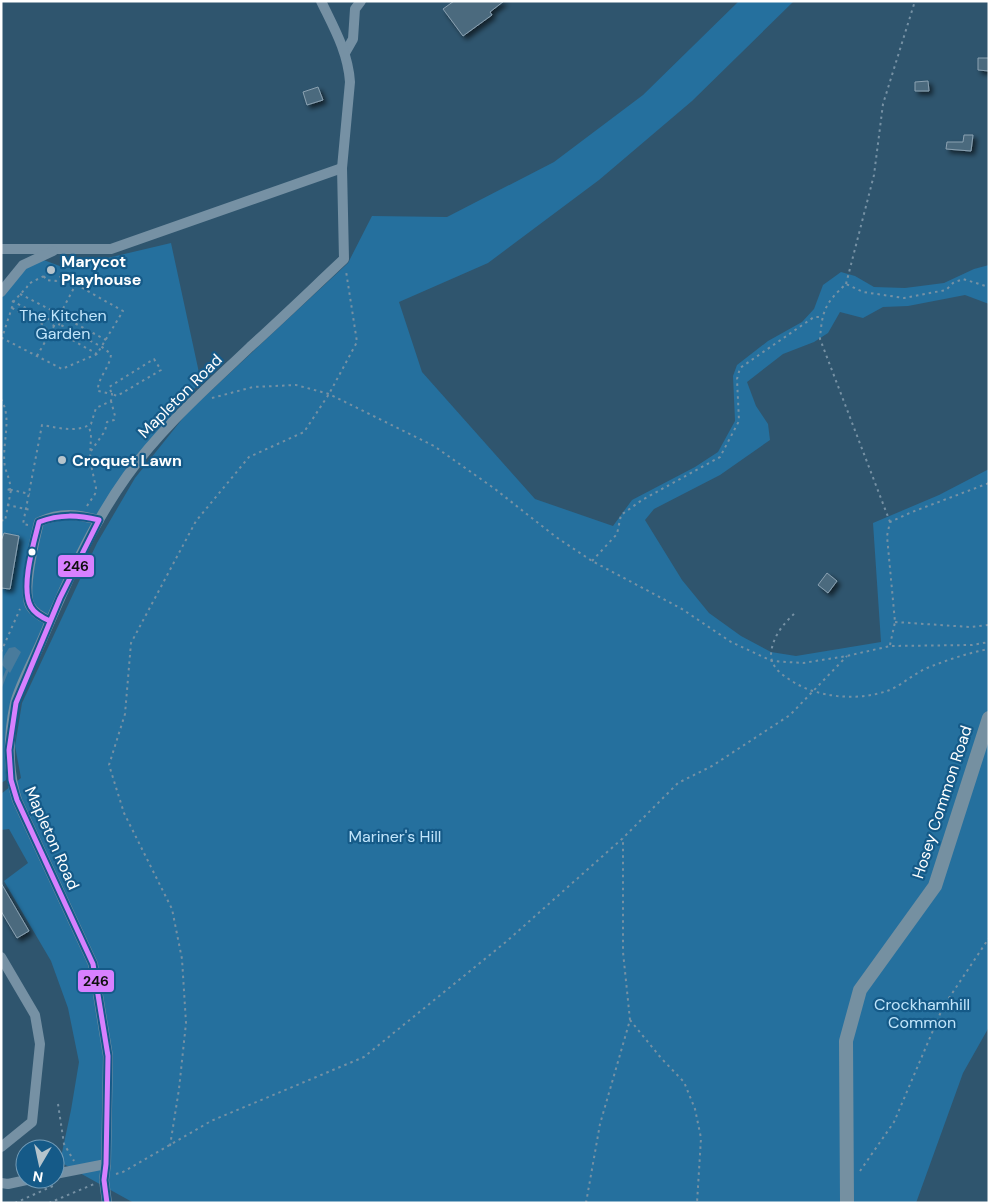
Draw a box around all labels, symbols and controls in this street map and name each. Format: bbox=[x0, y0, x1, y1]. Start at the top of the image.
place label: Marycot Playhouse bbox=[61, 251, 142, 290]
marker: Marycot Playhouse bbox=[45, 264, 57, 276]
park label: The Kitchen Garden bbox=[19, 305, 107, 344]
street label: Mapleton Road bbox=[133, 349, 227, 443]
place label: Croquet Lawn bbox=[72, 450, 182, 471]
marker: Croquet Lawn bbox=[56, 454, 68, 466]
unlabelled marker bbox=[27, 547, 37, 557]
line badge: 246 bbox=[57, 554, 95, 578]
text: 246 bbox=[63, 557, 89, 575]
street label: Hosey Common Road bbox=[907, 723, 977, 881]
street label: Mapleton Road bbox=[20, 783, 84, 893]
park label: Mariner's Hill bbox=[349, 826, 441, 847]
line badge: 246 bbox=[77, 969, 115, 993]
text: 246 bbox=[83, 972, 109, 990]
park label: Crockhamhill Common bbox=[874, 994, 970, 1033]
north arrow bbox=[15, 1139, 65, 1189]
text: N bbox=[32, 1167, 44, 1187]

